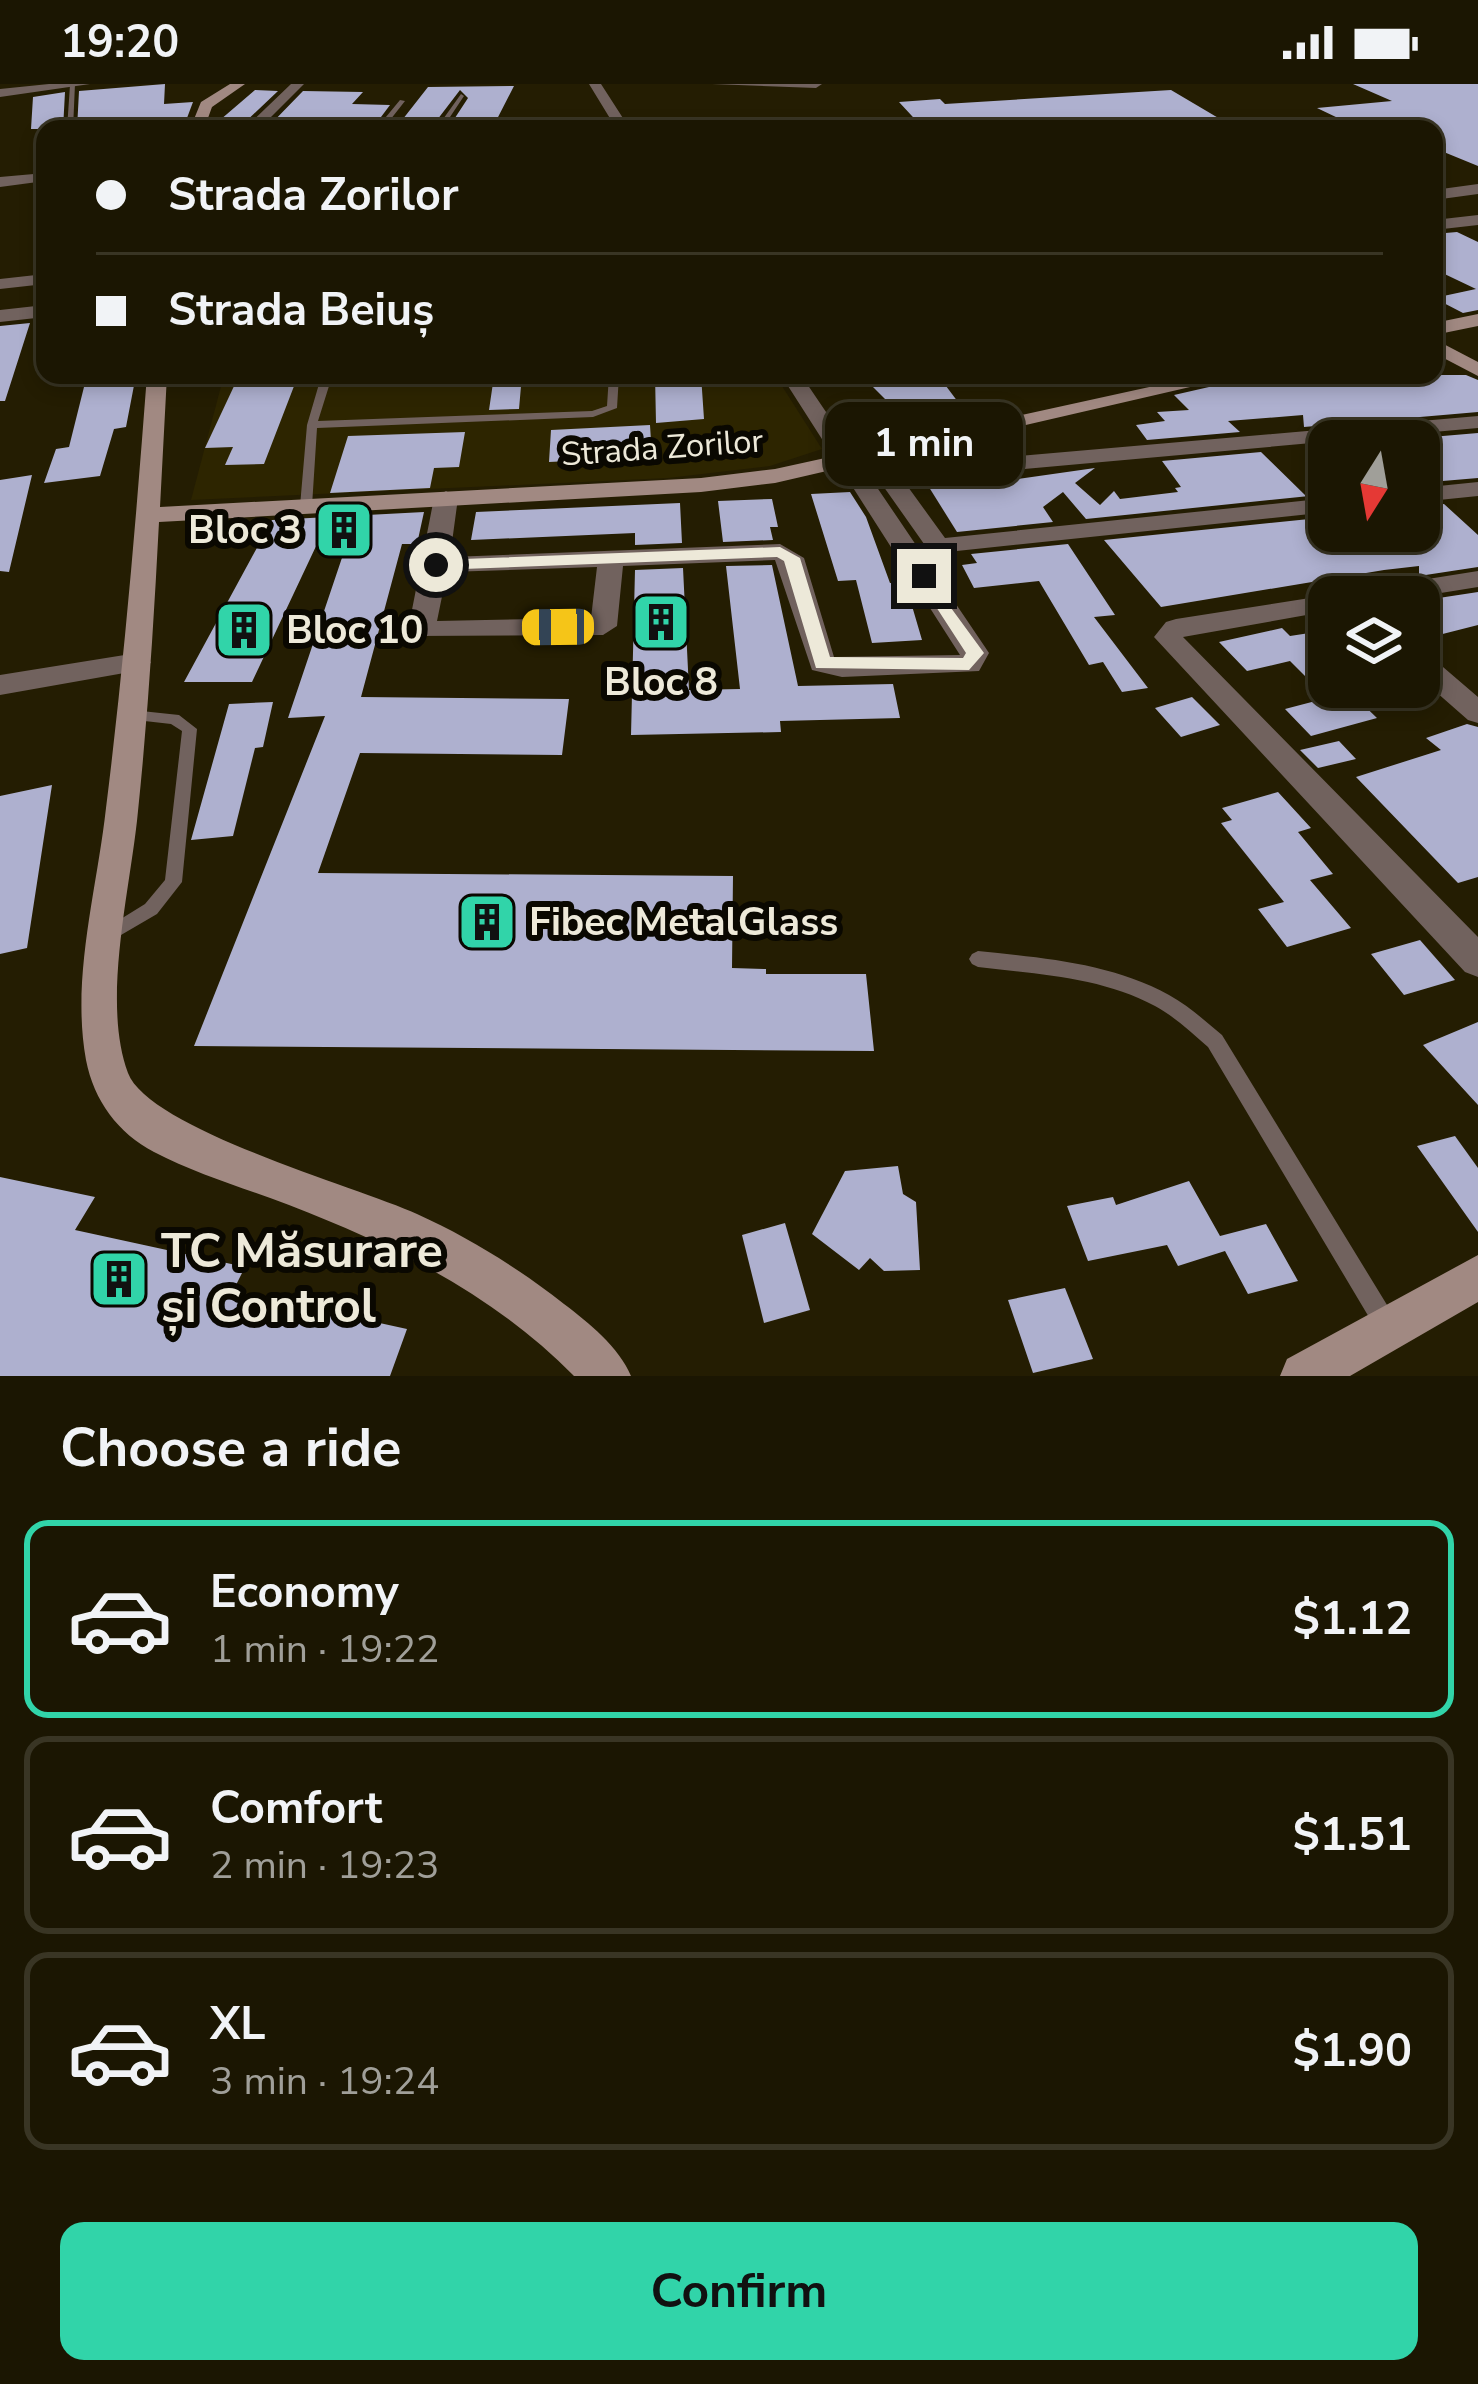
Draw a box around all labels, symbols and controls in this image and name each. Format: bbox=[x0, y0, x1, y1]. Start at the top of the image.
text: 19:20 bbox=[60, 12, 179, 73]
text: Strada Zorilor bbox=[168, 165, 459, 226]
text: Strada Beiuș bbox=[168, 280, 434, 341]
callout: 1 min bbox=[825, 402, 1023, 486]
text: 1 min bbox=[874, 417, 974, 470]
street label: Strada Zorilor bbox=[559, 418, 765, 478]
north arrow bbox=[1308, 420, 1440, 552]
map controls bbox=[1308, 420, 1440, 708]
building icon: Bloc 3 bbox=[313, 499, 375, 561]
place label: Bloc 3 bbox=[188, 504, 302, 557]
route start bbox=[409, 538, 463, 592]
route end bbox=[897, 549, 951, 603]
button: layers bbox=[1308, 576, 1440, 708]
building icon: Bloc 8 bbox=[630, 591, 692, 653]
building icon: Bloc 10 bbox=[213, 599, 275, 661]
place label: Bloc 10 bbox=[286, 604, 423, 657]
car bbox=[522, 608, 594, 646]
place label: Bloc 8 bbox=[604, 656, 718, 709]
building icon: Fibec MetalGlass bbox=[456, 891, 518, 953]
place label: Fibec MetalGlass bbox=[529, 896, 838, 949]
place label: TC Măsurare și Control bbox=[161, 1218, 443, 1339]
building icon: TC Măsurare și Control bbox=[88, 1248, 150, 1310]
text: Choose a ride bbox=[60, 1411, 401, 1485]
text: Economy bbox=[210, 1562, 399, 1623]
icon: car bbox=[66, 1565, 174, 1673]
text: $1.12 bbox=[1293, 1589, 1412, 1650]
text: 1 min · 19:22 bbox=[210, 1623, 439, 1676]
text: Comfort bbox=[210, 1778, 382, 1839]
icon: car bbox=[66, 1781, 174, 1889]
text: $1.51 bbox=[1293, 1805, 1412, 1866]
text: 2 min · 19:23 bbox=[210, 1839, 439, 1892]
text: XL bbox=[210, 1994, 266, 2055]
icon: car bbox=[66, 1997, 174, 2105]
text: $1.90 bbox=[1293, 2021, 1412, 2082]
text: 3 min · 19:24 bbox=[210, 2055, 439, 2108]
button: Confirm bbox=[60, 2222, 1418, 2360]

